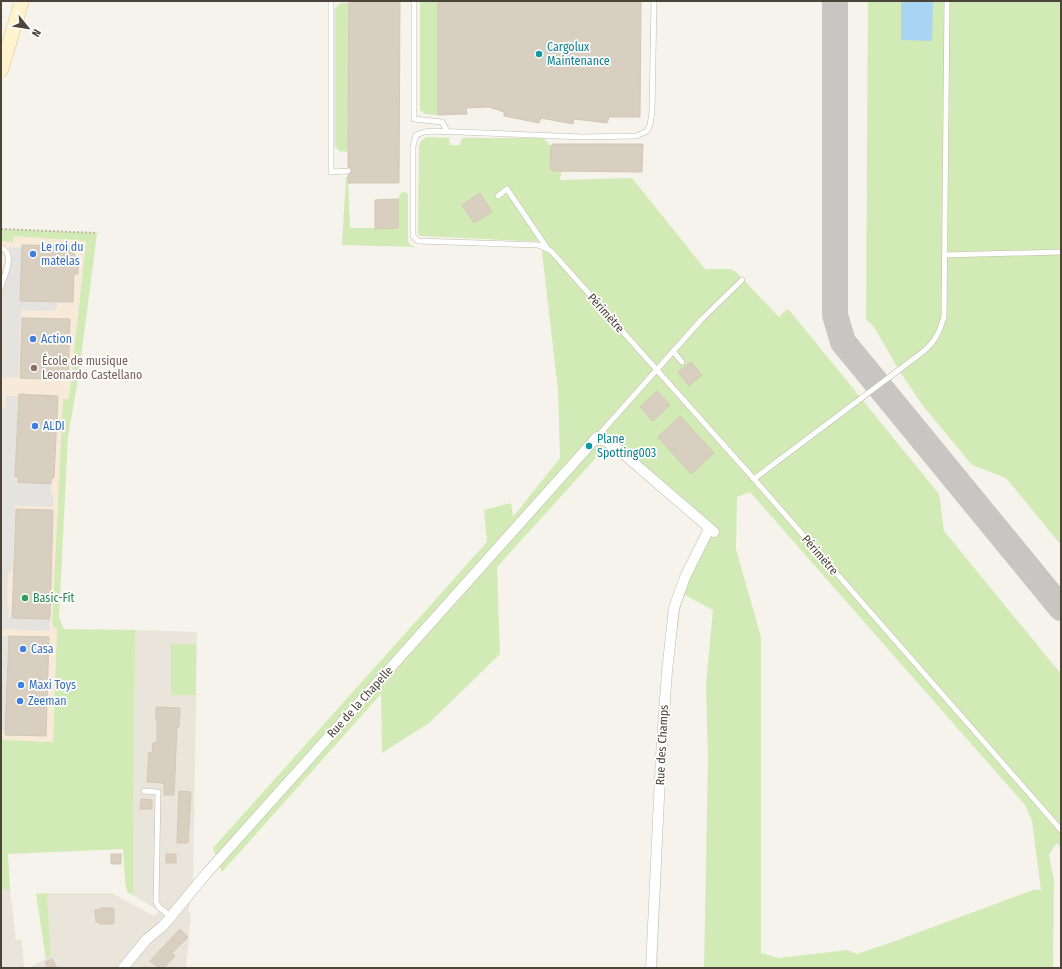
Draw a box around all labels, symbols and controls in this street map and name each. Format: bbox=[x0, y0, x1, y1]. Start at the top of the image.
north arrow bbox=[8, 8, 48, 48]
text: N bbox=[29, 27, 44, 39]
place label: Cargolux Maintenance bbox=[547, 40, 610, 68]
marker: Cargolux Maintenance bbox=[534, 49, 544, 59]
place label: Le roi du matelas bbox=[41, 240, 84, 268]
marker: Le roi du matelas bbox=[28, 249, 38, 259]
street label: Périmètre bbox=[585, 291, 627, 336]
place label: Action bbox=[41, 332, 72, 346]
marker: Action bbox=[28, 334, 38, 344]
place label: École de musique Leonardo Castellano bbox=[42, 353, 142, 382]
marker: École de musique Leonardo Castellano bbox=[29, 363, 39, 373]
place label: ALDI bbox=[43, 419, 65, 433]
marker: ALDI bbox=[30, 421, 40, 431]
place label: Plane Spotting003 bbox=[597, 432, 656, 460]
marker: Plane Spotting003 bbox=[584, 441, 594, 451]
street label: Périmètre bbox=[799, 532, 841, 578]
place label: Basic-Fit bbox=[33, 591, 74, 605]
marker: Basic-Fit bbox=[20, 593, 30, 603]
place label: Casa bbox=[31, 642, 54, 656]
marker: Casa bbox=[18, 644, 28, 654]
street label: Rue de la Chapelle bbox=[324, 663, 396, 741]
place label: Maxi Toys bbox=[29, 678, 76, 692]
marker: Maxi Toys bbox=[16, 680, 26, 690]
place label: Zeeman bbox=[28, 694, 67, 708]
marker: Zeeman bbox=[15, 696, 25, 706]
street label: Rue des Champs bbox=[653, 704, 671, 786]

